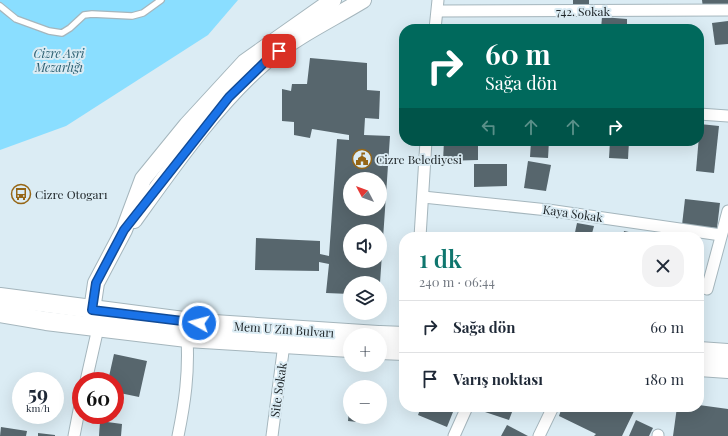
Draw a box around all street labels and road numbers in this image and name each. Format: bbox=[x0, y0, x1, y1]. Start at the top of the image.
street label: 742. Sokak bbox=[556, 3, 610, 19]
street label: Kaya Sokak bbox=[542, 201, 604, 225]
street label: Mem U Zin Bulvarı bbox=[233, 318, 335, 341]
street label: Site Sokak bbox=[266, 361, 290, 418]

